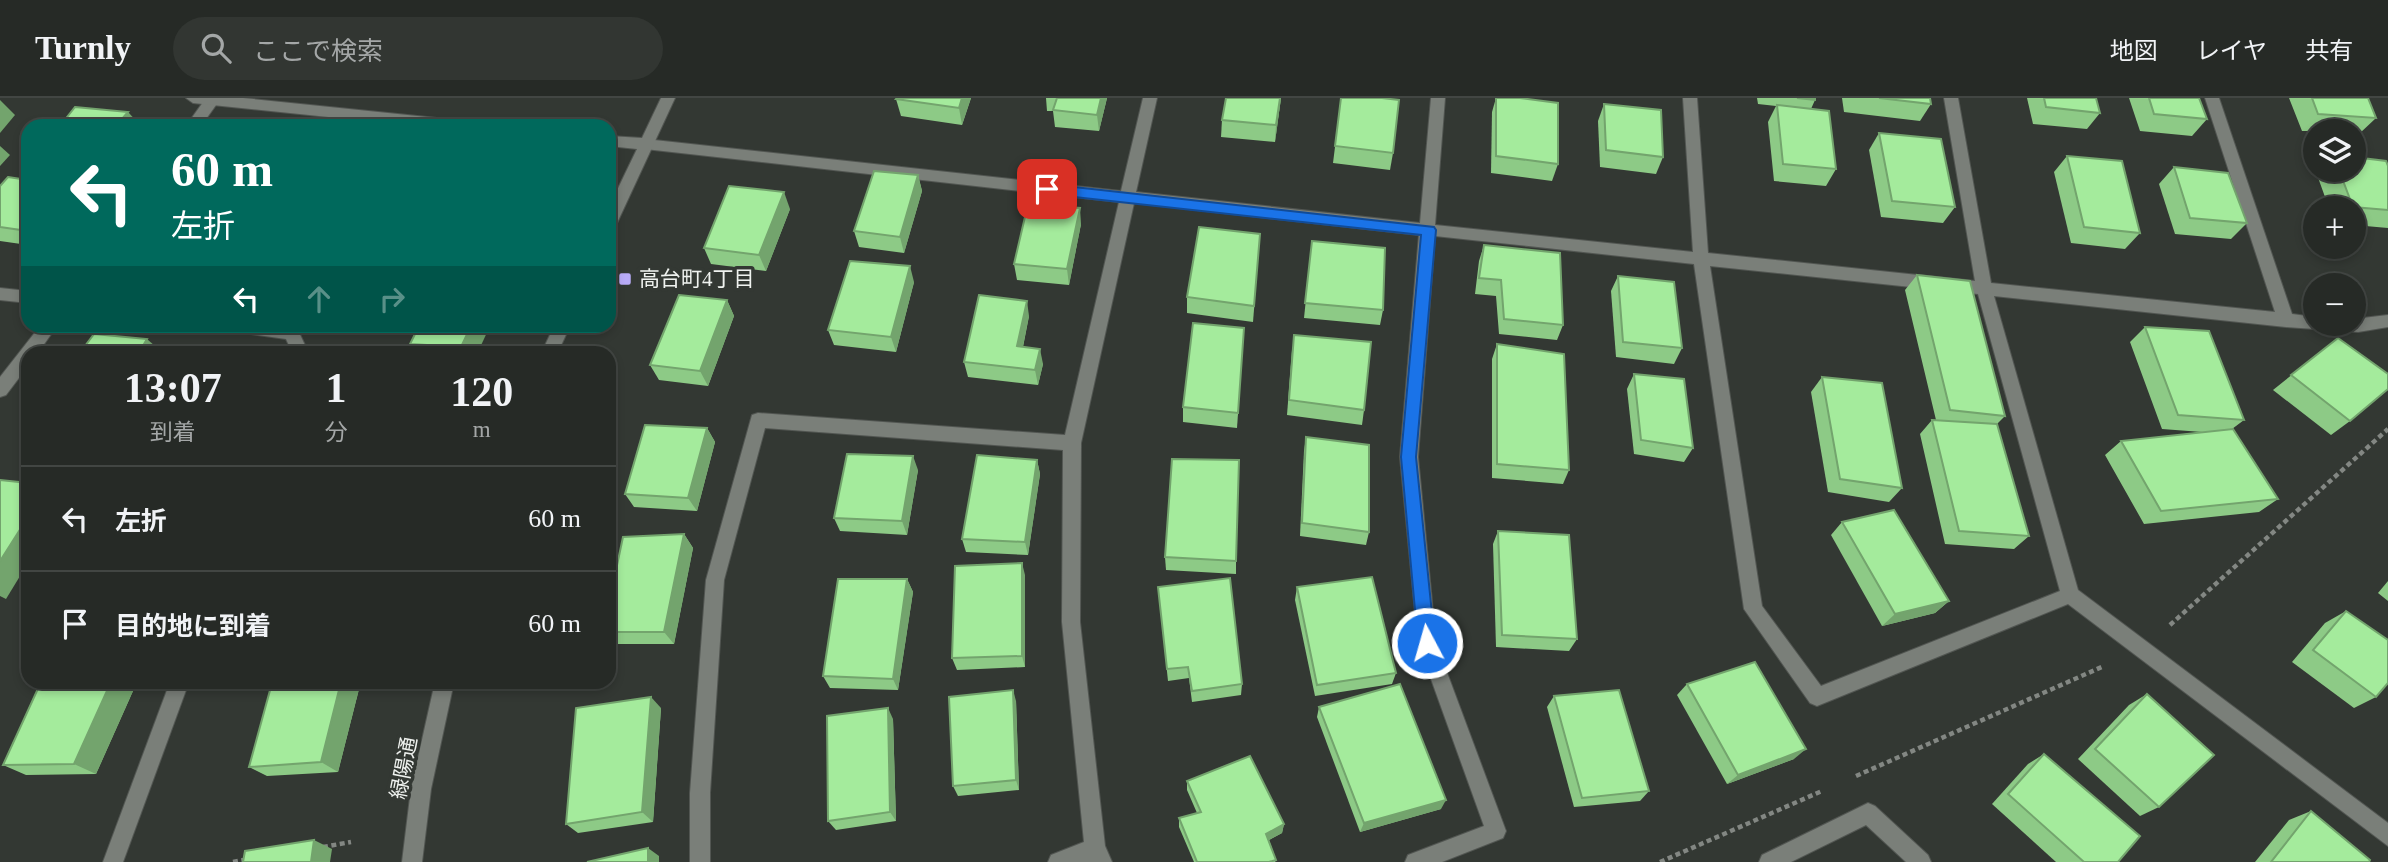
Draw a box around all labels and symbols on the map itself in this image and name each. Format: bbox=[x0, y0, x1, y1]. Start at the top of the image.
pin bbox=[1017, 159, 1077, 219]
place label: 高台町4丁目 bbox=[639, 267, 755, 291]
marker: 高台町4丁目 bbox=[617, 271, 633, 287]
position arrow bbox=[1390, 606, 1464, 680]
street label: 緑陽通 bbox=[386, 735, 422, 801]

